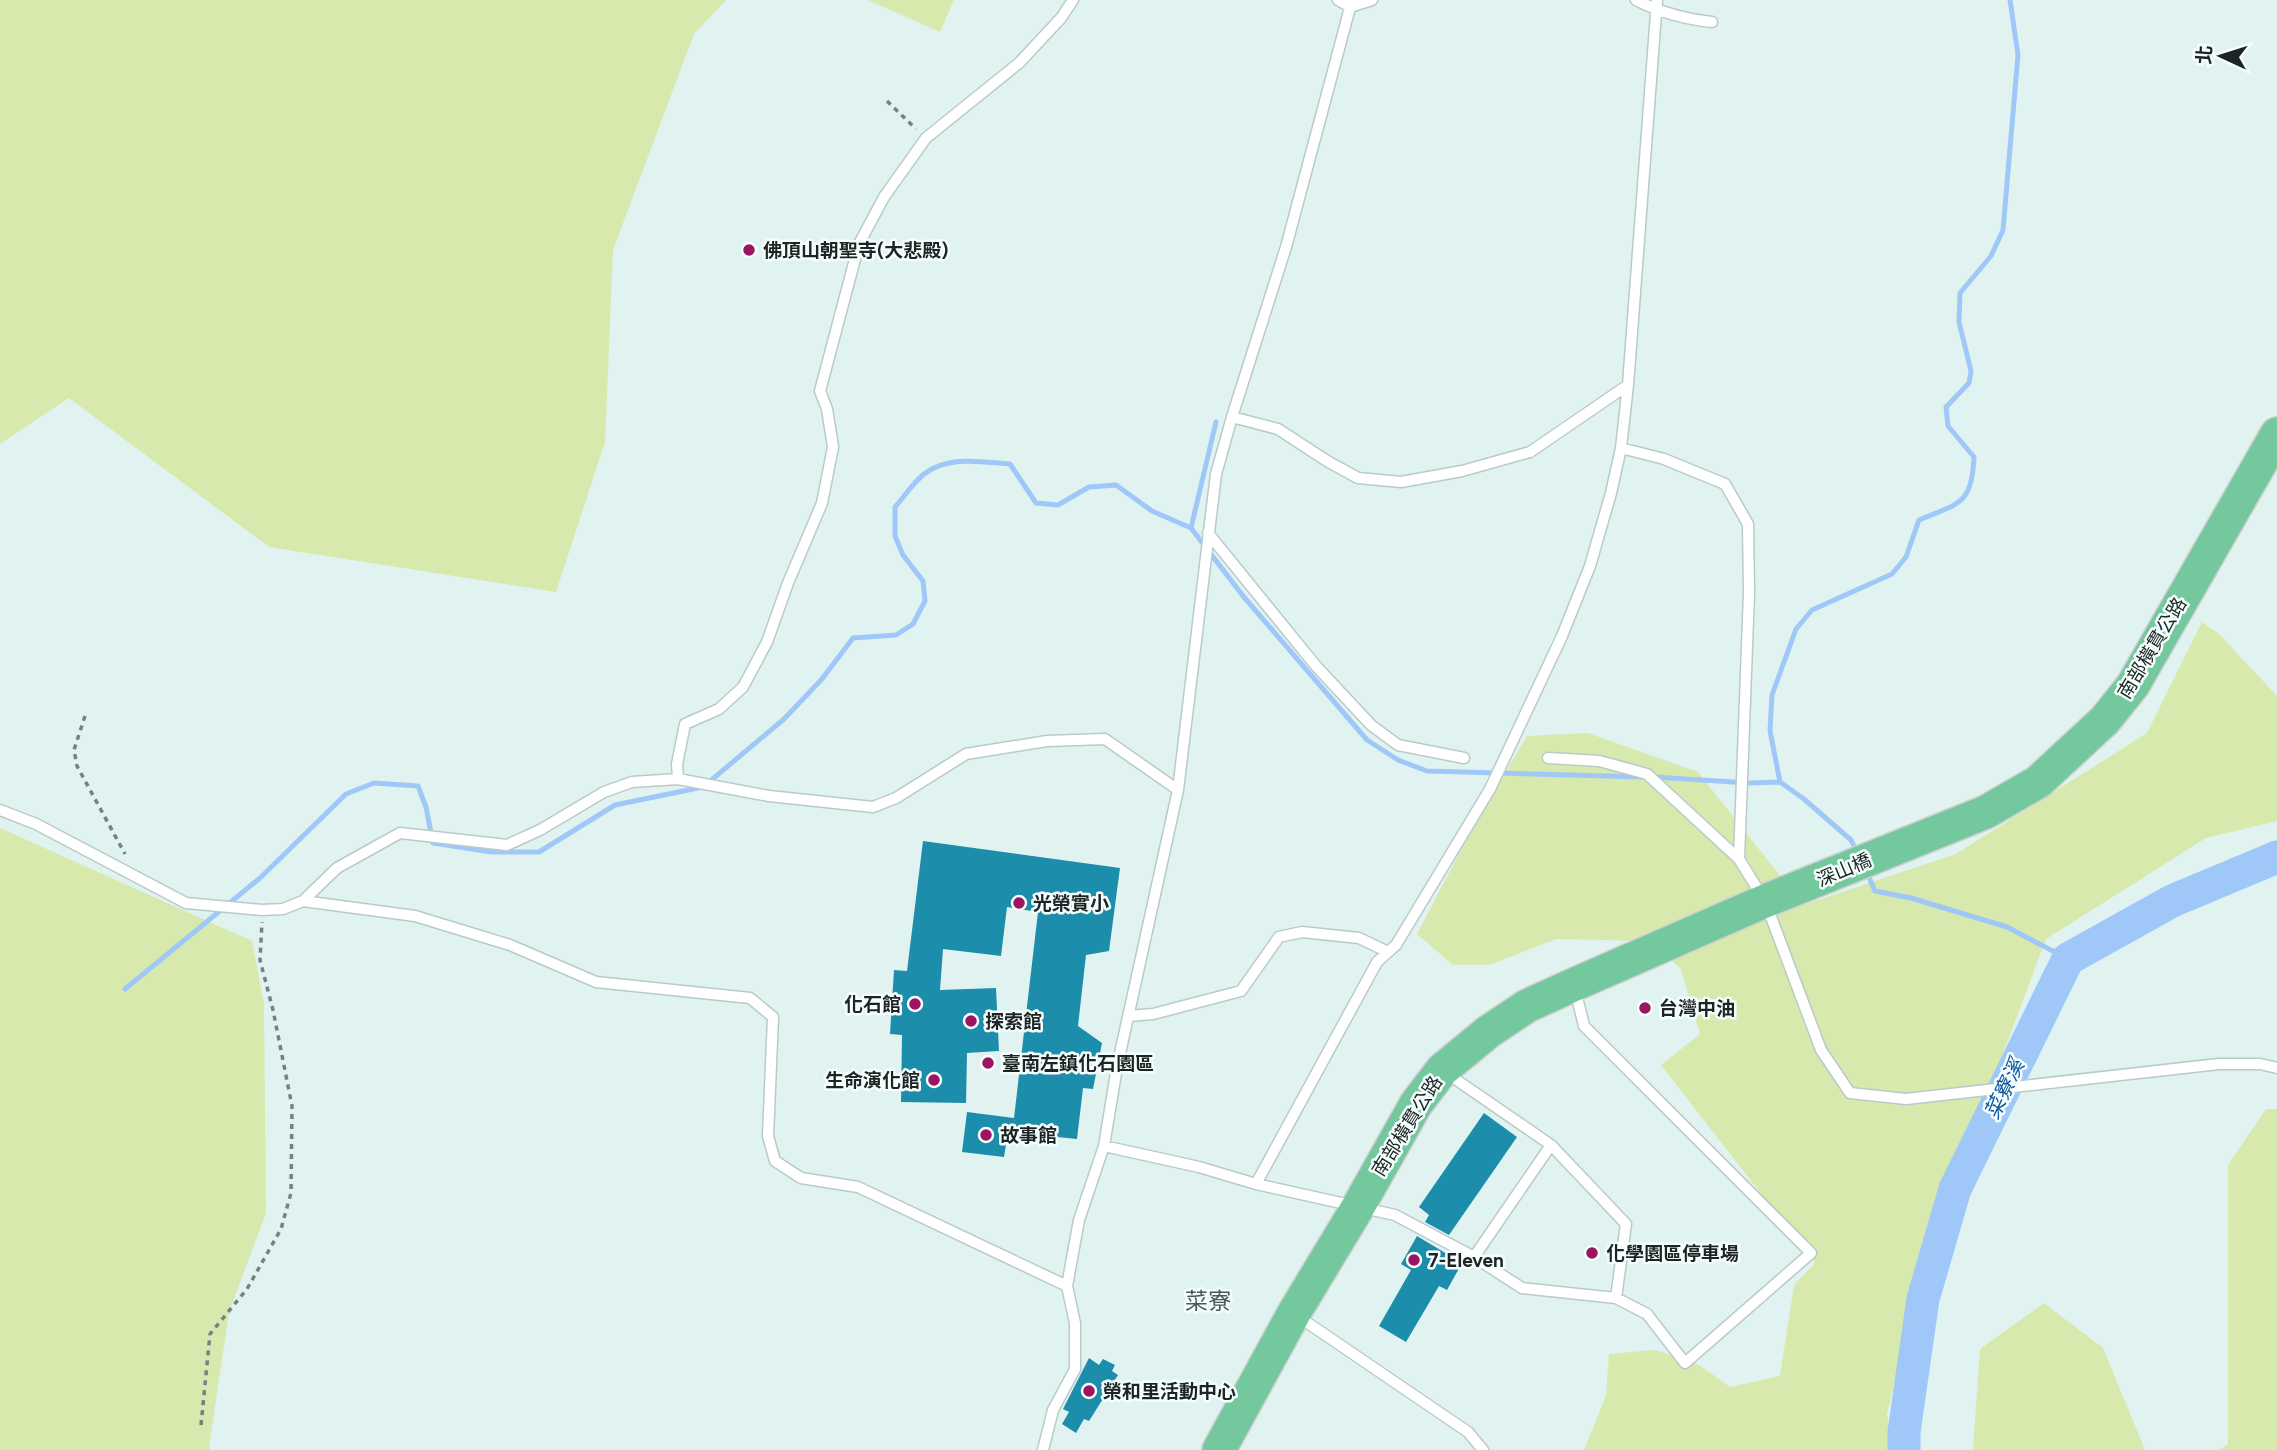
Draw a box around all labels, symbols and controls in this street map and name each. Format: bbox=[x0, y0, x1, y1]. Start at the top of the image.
north arrow bbox=[2186, 21, 2256, 91]
text: 北 bbox=[2192, 45, 2217, 65]
place label: 佛頂山朝聖寺(大悲殿) bbox=[763, 239, 949, 262]
marker: 佛頂山朝聖寺(大悲殿) bbox=[741, 242, 757, 258]
street label: 南部橫貫公路 bbox=[2113, 593, 2191, 703]
street label: 深山橋 bbox=[1813, 848, 1875, 892]
place label: 光榮實小 bbox=[1033, 892, 1109, 915]
marker: 光榮實小 bbox=[1011, 895, 1027, 911]
place label: 化石館 bbox=[844, 993, 901, 1016]
marker: 化石館 bbox=[907, 996, 923, 1012]
place label: 台灣中油 bbox=[1659, 997, 1735, 1020]
marker: 台灣中油 bbox=[1637, 1000, 1653, 1016]
place label: 探索館 bbox=[985, 1010, 1042, 1033]
marker: 探索館 bbox=[963, 1013, 979, 1029]
place label: 臺南左鎮化石園區 bbox=[1002, 1052, 1154, 1075]
water label: 菜竂溪 bbox=[1979, 1053, 2030, 1123]
marker: 臺南左鎮化石園區 bbox=[980, 1055, 996, 1071]
place label: 生命演化館 bbox=[825, 1069, 920, 1092]
marker: 生命演化館 bbox=[926, 1072, 942, 1088]
street label: 南部橫貫公路 bbox=[1367, 1072, 1447, 1180]
place label: 故事館 bbox=[1000, 1124, 1057, 1147]
marker: 故事館 bbox=[978, 1127, 994, 1143]
place label: 化學園區停車場 bbox=[1606, 1242, 1739, 1265]
marker: 化學園區停車場 bbox=[1584, 1245, 1600, 1261]
place label: 7-Eleven bbox=[1428, 1249, 1504, 1272]
marker: 7-Eleven bbox=[1406, 1252, 1422, 1268]
district label: 菜寮 bbox=[1185, 1287, 1231, 1315]
place label: 榮和里活動中心 bbox=[1103, 1380, 1236, 1403]
marker: 榮和里活動中心 bbox=[1081, 1383, 1097, 1399]

